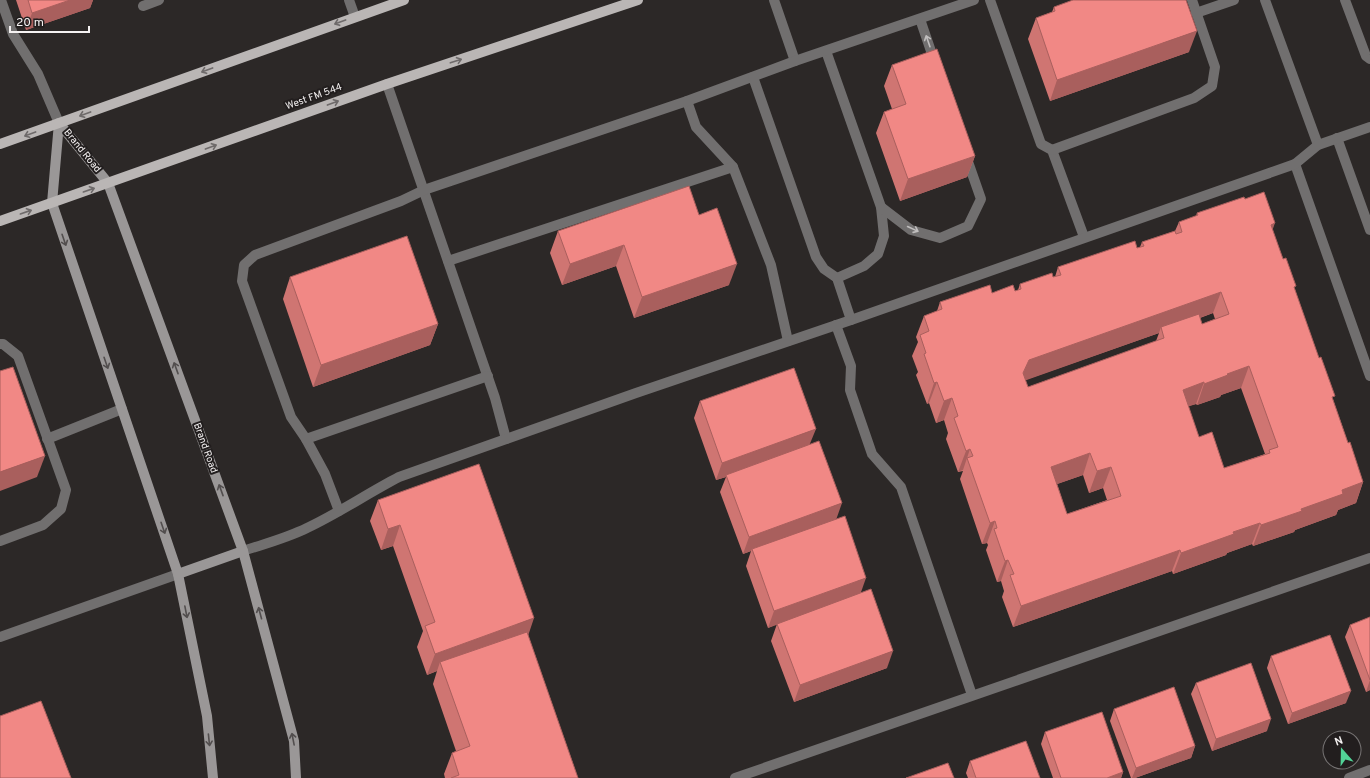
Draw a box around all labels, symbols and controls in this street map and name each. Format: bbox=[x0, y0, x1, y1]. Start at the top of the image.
scale bar bbox=[10, 8, 89, 34]
text: 20 m bbox=[16, 15, 44, 31]
one-way arrow bbox=[335, 18, 347, 26]
one-way arrow bbox=[924, 35, 931, 48]
one-way arrow bbox=[450, 56, 462, 64]
one-way arrow bbox=[201, 66, 213, 74]
street label: West FM 544 bbox=[284, 81, 344, 113]
one-way arrow bbox=[327, 99, 340, 106]
one-way arrow bbox=[79, 110, 91, 118]
street label: Brand Road bbox=[60, 126, 104, 176]
one-way arrow bbox=[24, 130, 36, 138]
one-way arrow bbox=[205, 142, 217, 150]
one-way arrow bbox=[82, 186, 95, 193]
one-way arrow bbox=[19, 208, 32, 215]
one-way arrow bbox=[907, 226, 919, 233]
one-way arrow bbox=[61, 233, 68, 246]
one-way arrow bbox=[103, 356, 110, 369]
one-way arrow bbox=[172, 361, 179, 374]
street label: Brand Road bbox=[190, 421, 220, 475]
one-way arrow bbox=[216, 484, 224, 496]
one-way arrow bbox=[159, 521, 167, 533]
one-way arrow bbox=[182, 605, 190, 618]
one-way arrow bbox=[256, 607, 263, 620]
north arrow bbox=[1322, 730, 1362, 770]
one-way arrow bbox=[206, 733, 213, 746]
one-way arrow bbox=[288, 733, 296, 746]
text: N bbox=[1333, 734, 1345, 749]

